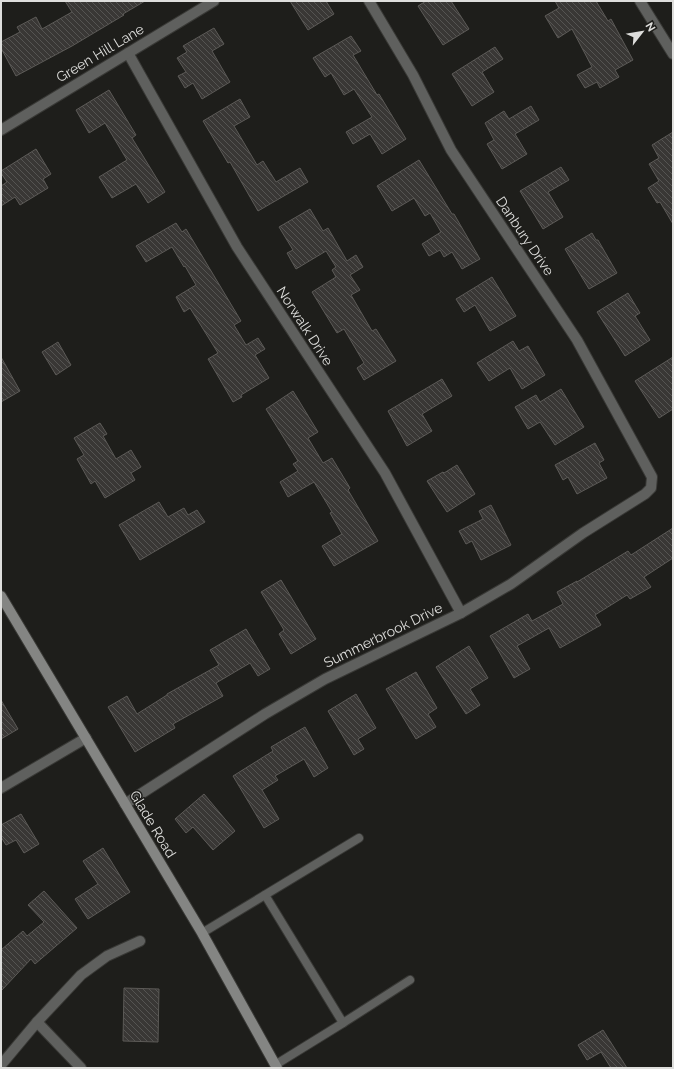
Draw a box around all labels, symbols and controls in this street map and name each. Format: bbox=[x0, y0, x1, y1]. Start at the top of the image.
north arrow bbox=[622, 12, 662, 52]
text: N bbox=[642, 20, 658, 34]
street label: Green Hill Lane bbox=[53, 21, 147, 85]
street label: Danbury Drive bbox=[493, 193, 557, 279]
street label: Norwalk Drive bbox=[274, 283, 336, 369]
street label: Summerbrook Drive bbox=[321, 599, 445, 671]
street label: Glade Road bbox=[127, 788, 179, 860]

